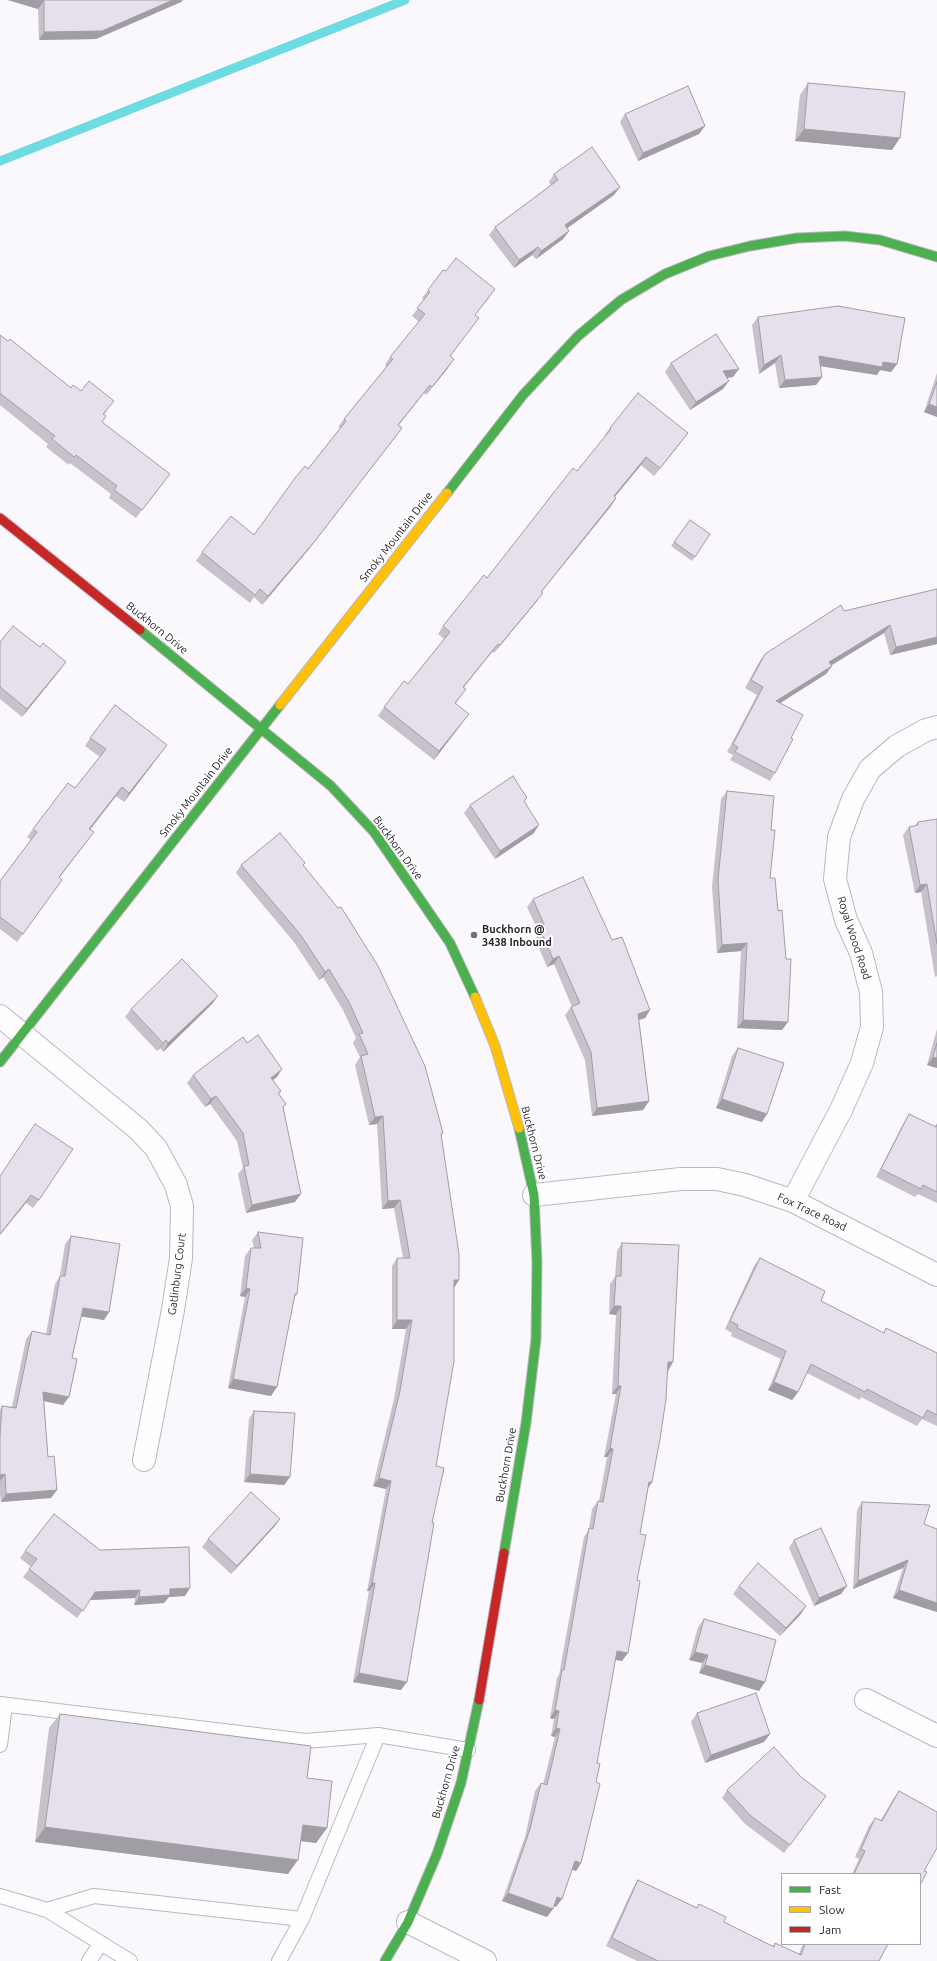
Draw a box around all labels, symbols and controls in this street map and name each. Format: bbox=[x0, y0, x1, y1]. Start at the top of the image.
street label: Smoky Mountain Drive bbox=[357, 489, 435, 585]
street label: Buckhorn Drive bbox=[123, 599, 191, 657]
street label: Smoky Mountain Drive bbox=[157, 744, 235, 840]
street label: Buckhorn Drive bbox=[370, 814, 426, 882]
street label: Royal Wood Road bbox=[834, 895, 874, 981]
place label: Buckhorn @ 3438 Inbound bbox=[482, 922, 552, 948]
marker: Buckhorn @ 3438 Inbound bbox=[469, 930, 479, 940]
street label: Buckhorn Drive bbox=[518, 1105, 550, 1181]
street label: Fox Trace Road bbox=[775, 1190, 849, 1234]
street label: Gatlinburg Court bbox=[165, 1232, 189, 1316]
street label: Buckhorn Drive bbox=[493, 1427, 519, 1503]
street label: Buckhorn Drive bbox=[429, 1744, 463, 1820]
legend bbox=[781, 1873, 921, 1945]
text: Fast bbox=[819, 1883, 841, 1896]
text: Slow bbox=[819, 1903, 845, 1916]
text: Jam bbox=[819, 1923, 841, 1936]

